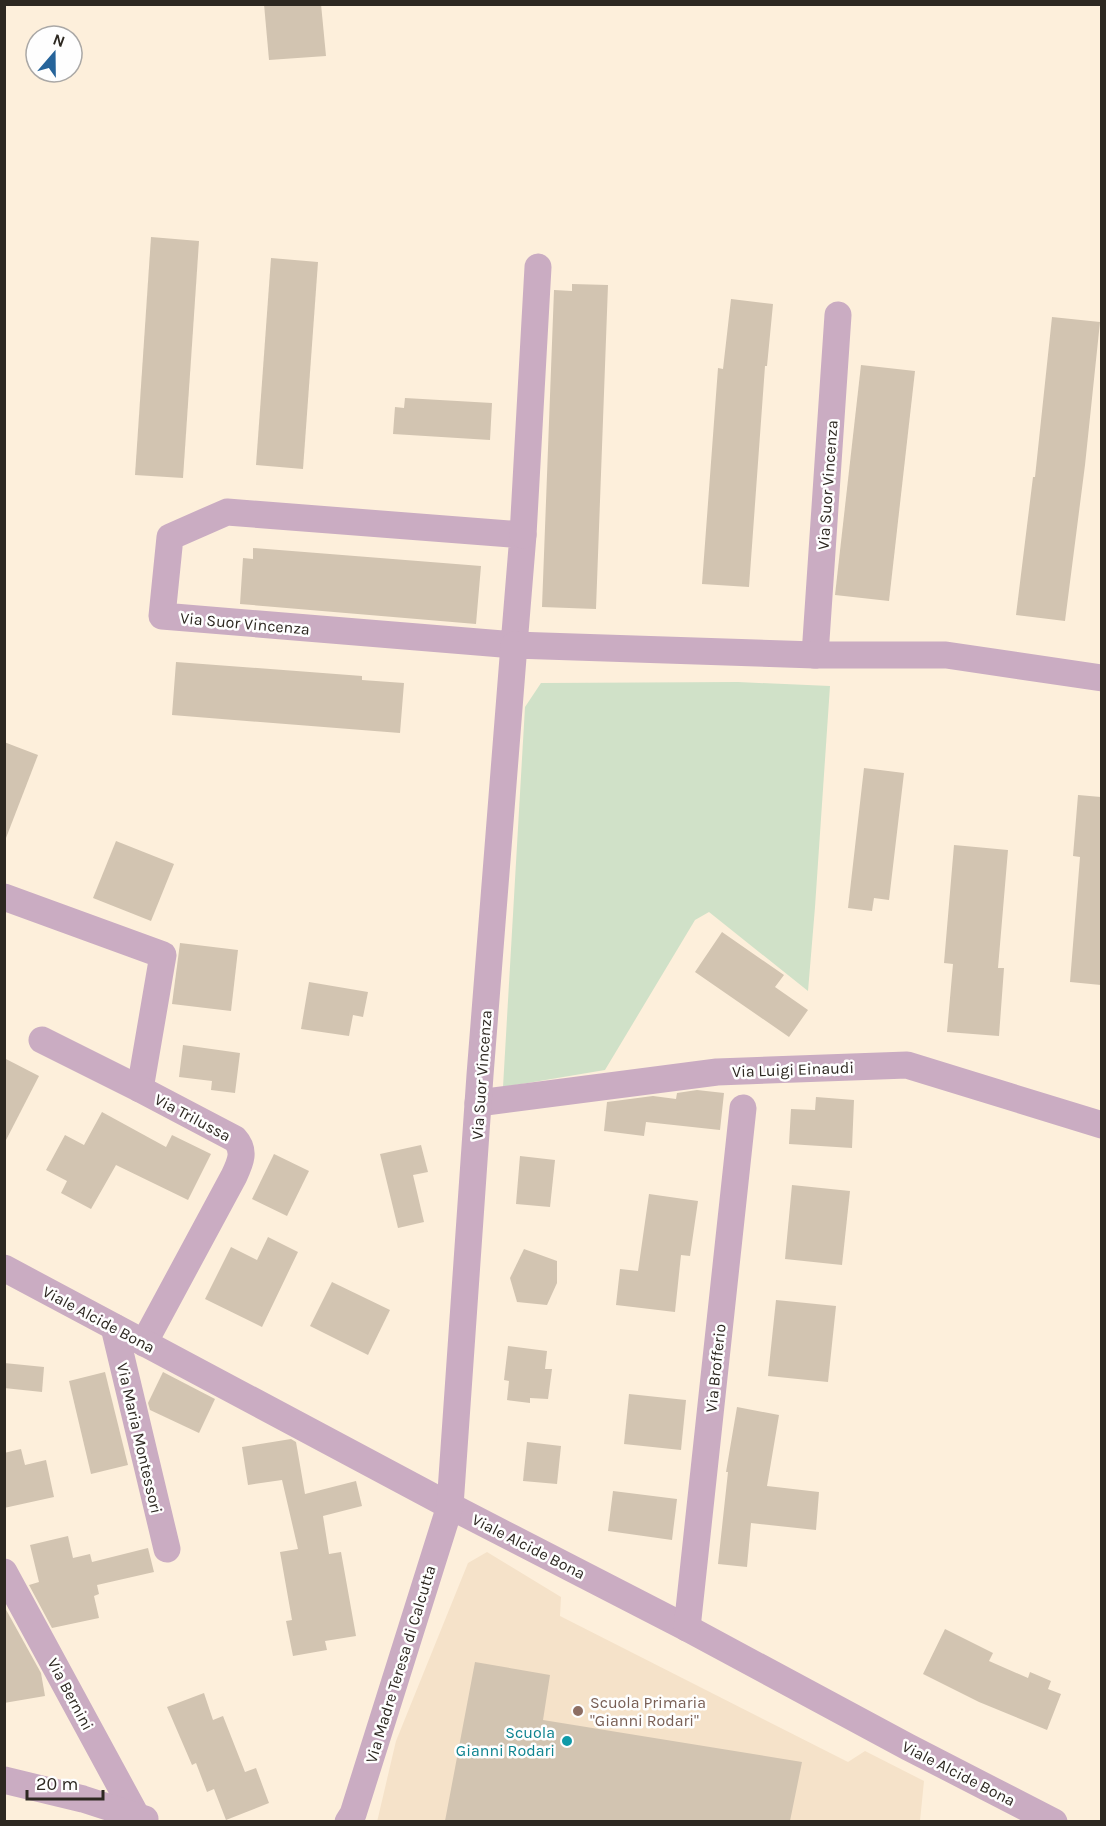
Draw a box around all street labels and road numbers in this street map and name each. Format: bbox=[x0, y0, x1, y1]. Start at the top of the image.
street label: Via Suor Vincenza bbox=[813, 420, 842, 551]
street label: Via Suor Vincenza bbox=[179, 608, 311, 639]
street label: Via Suor Vincenza bbox=[467, 1010, 496, 1141]
street label: Via Luigi Einaudi bbox=[732, 1058, 854, 1081]
street label: Via Trilussa bbox=[151, 1089, 234, 1145]
street label: Viale Alcide Bona bbox=[39, 1282, 158, 1357]
street label: Via Brofferio bbox=[701, 1323, 730, 1413]
street label: Via Maria Montessori bbox=[113, 1361, 166, 1515]
street label: Viale Alcide Bona bbox=[469, 1510, 589, 1583]
street label: Via Madre Teresa di Calcutta bbox=[361, 1563, 440, 1765]
street label: Via Bernini bbox=[44, 1655, 98, 1734]
street label: Viale Alcide Bona bbox=[899, 1737, 1019, 1810]

